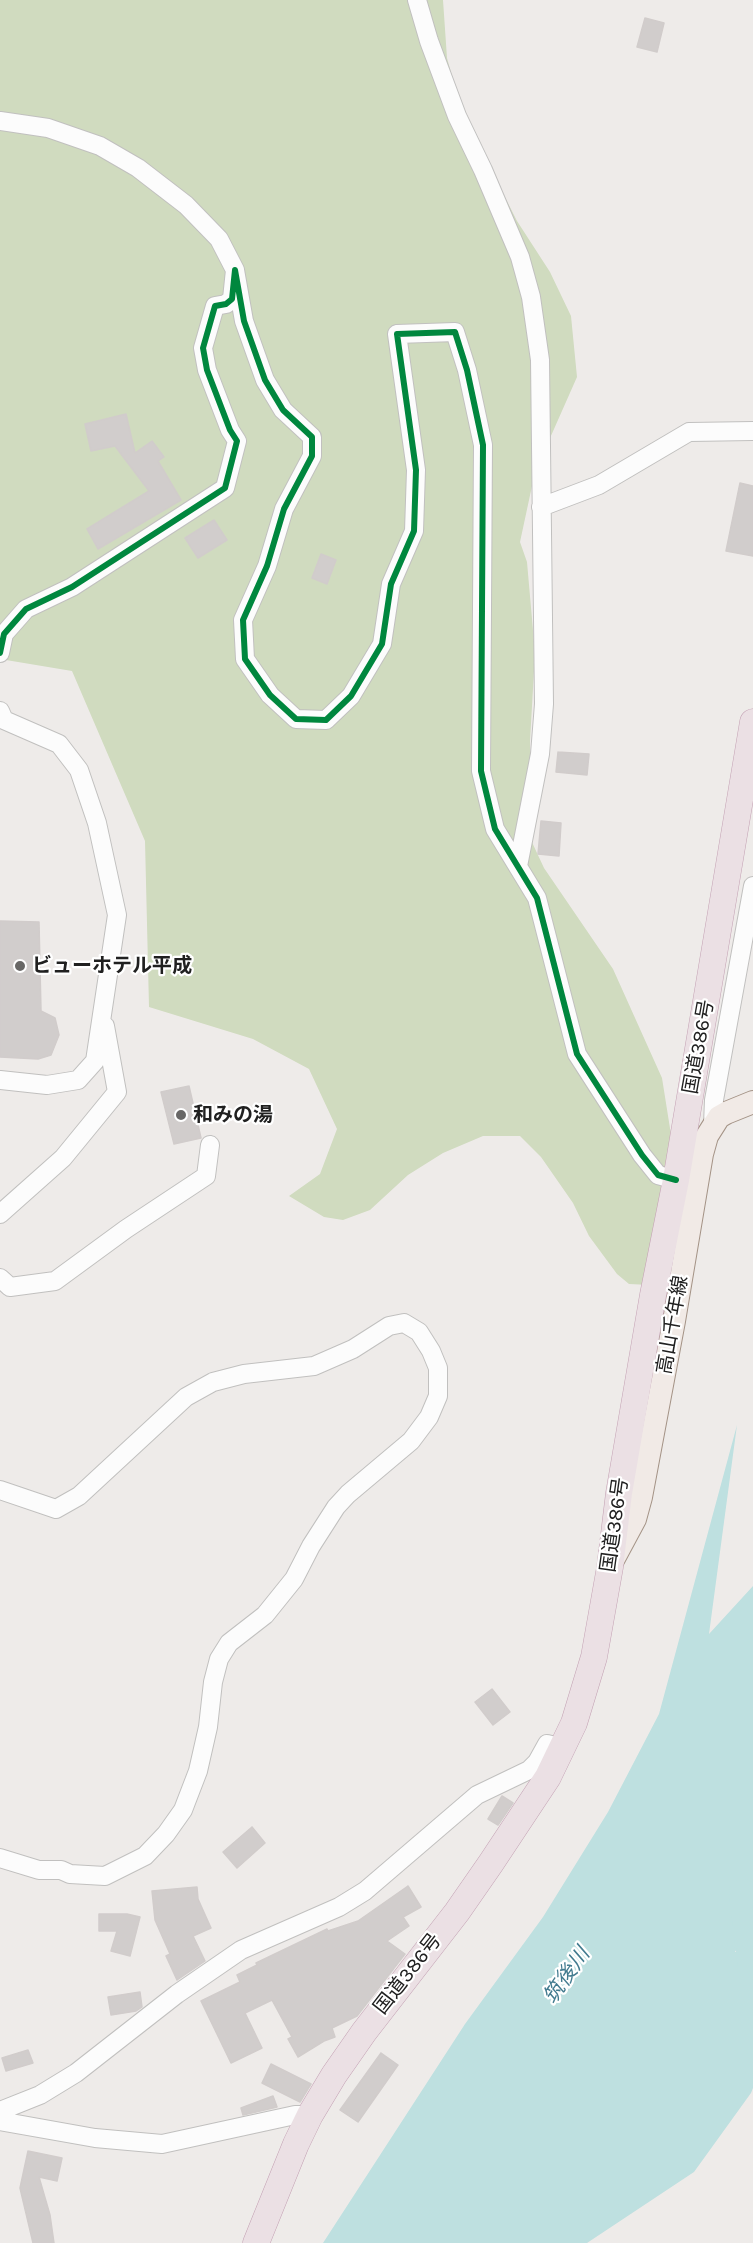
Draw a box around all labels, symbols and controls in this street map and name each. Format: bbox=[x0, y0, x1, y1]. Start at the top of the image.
place label: ビューホテル平成 bbox=[32, 954, 192, 978]
marker: ビューホテル平成 bbox=[13, 959, 27, 973]
street label: 国道386号 bbox=[679, 998, 719, 1096]
place label: 和みの湯 bbox=[193, 1103, 273, 1127]
marker: 和みの湯 bbox=[174, 1108, 188, 1122]
street label: 高山千年線 bbox=[652, 1274, 694, 1376]
street label: 国道386号 bbox=[596, 1476, 634, 1574]
street label: 国道386号 bbox=[369, 1929, 447, 2019]
water label: 筑後川 bbox=[539, 1943, 595, 2009]

